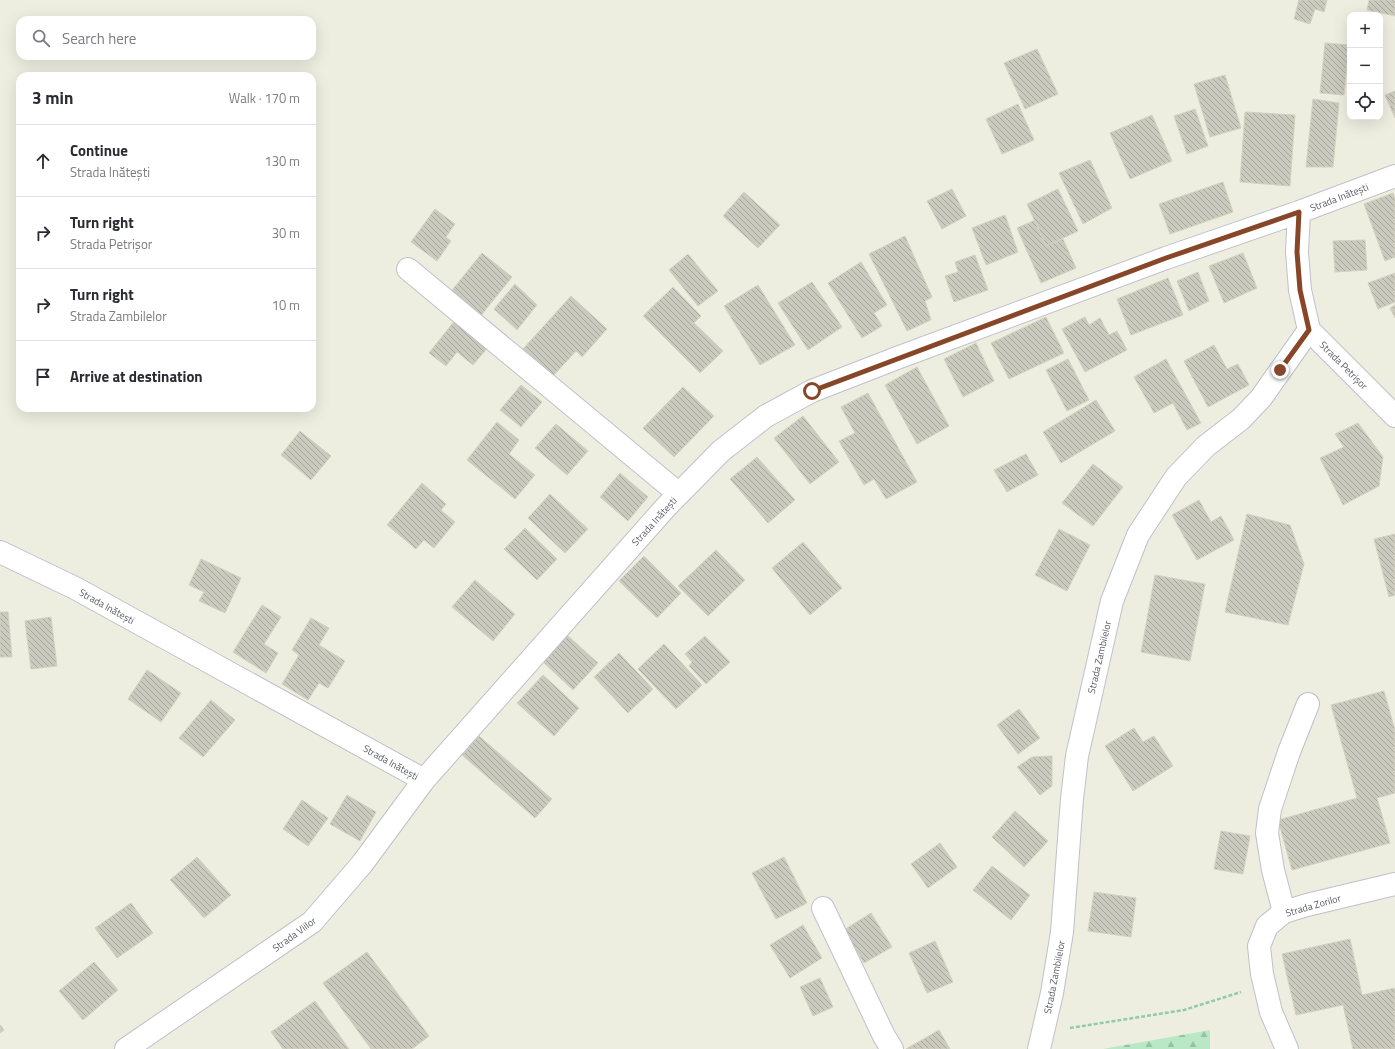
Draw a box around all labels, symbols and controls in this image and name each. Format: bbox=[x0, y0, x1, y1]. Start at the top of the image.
map controls bbox=[1347, 12, 1383, 120]
button: + bbox=[1347, 12, 1383, 48]
search box bbox=[16, 16, 316, 60]
icon: search bbox=[30, 27, 52, 49]
text: Search here bbox=[62, 27, 136, 50]
button: − bbox=[1347, 48, 1383, 84]
button: locate bbox=[1347, 84, 1383, 120]
text: 3 min bbox=[32, 85, 73, 111]
text: Walk · 170 m bbox=[229, 88, 300, 108]
text: Continue bbox=[70, 139, 128, 162]
icon: ahead bbox=[32, 150, 54, 172]
text: 130 m bbox=[264, 151, 300, 171]
text: Strada Inătești bbox=[70, 162, 150, 182]
street label: Strada Inătești bbox=[1308, 179, 1371, 216]
text: Turn right bbox=[70, 211, 134, 234]
icon: right bbox=[32, 222, 54, 244]
text: 30 m bbox=[272, 223, 300, 243]
text: Strada Petrișor bbox=[70, 234, 152, 254]
text: Turn right bbox=[70, 283, 134, 306]
icon: right bbox=[32, 294, 54, 316]
text: 10 m bbox=[272, 295, 300, 315]
text: Strada Zambilelor bbox=[70, 306, 167, 326]
street label: Strada Petrișor bbox=[1316, 338, 1372, 393]
route end bbox=[1271, 361, 1289, 379]
text: Arrive at destination bbox=[70, 365, 203, 388]
icon: arrive bbox=[32, 366, 54, 388]
route start bbox=[803, 382, 821, 400]
street label: Strada Inătești bbox=[628, 493, 681, 549]
street label: Strada Inătești bbox=[76, 585, 137, 628]
street label: Strada Zambilelor bbox=[1084, 619, 1115, 695]
street label: Strada Inătești bbox=[360, 741, 421, 784]
street label: Strada Zorilor bbox=[1284, 890, 1343, 921]
street label: Strada Viilor bbox=[269, 913, 320, 955]
street label: Strada Zambilelor bbox=[1040, 939, 1069, 1015]

